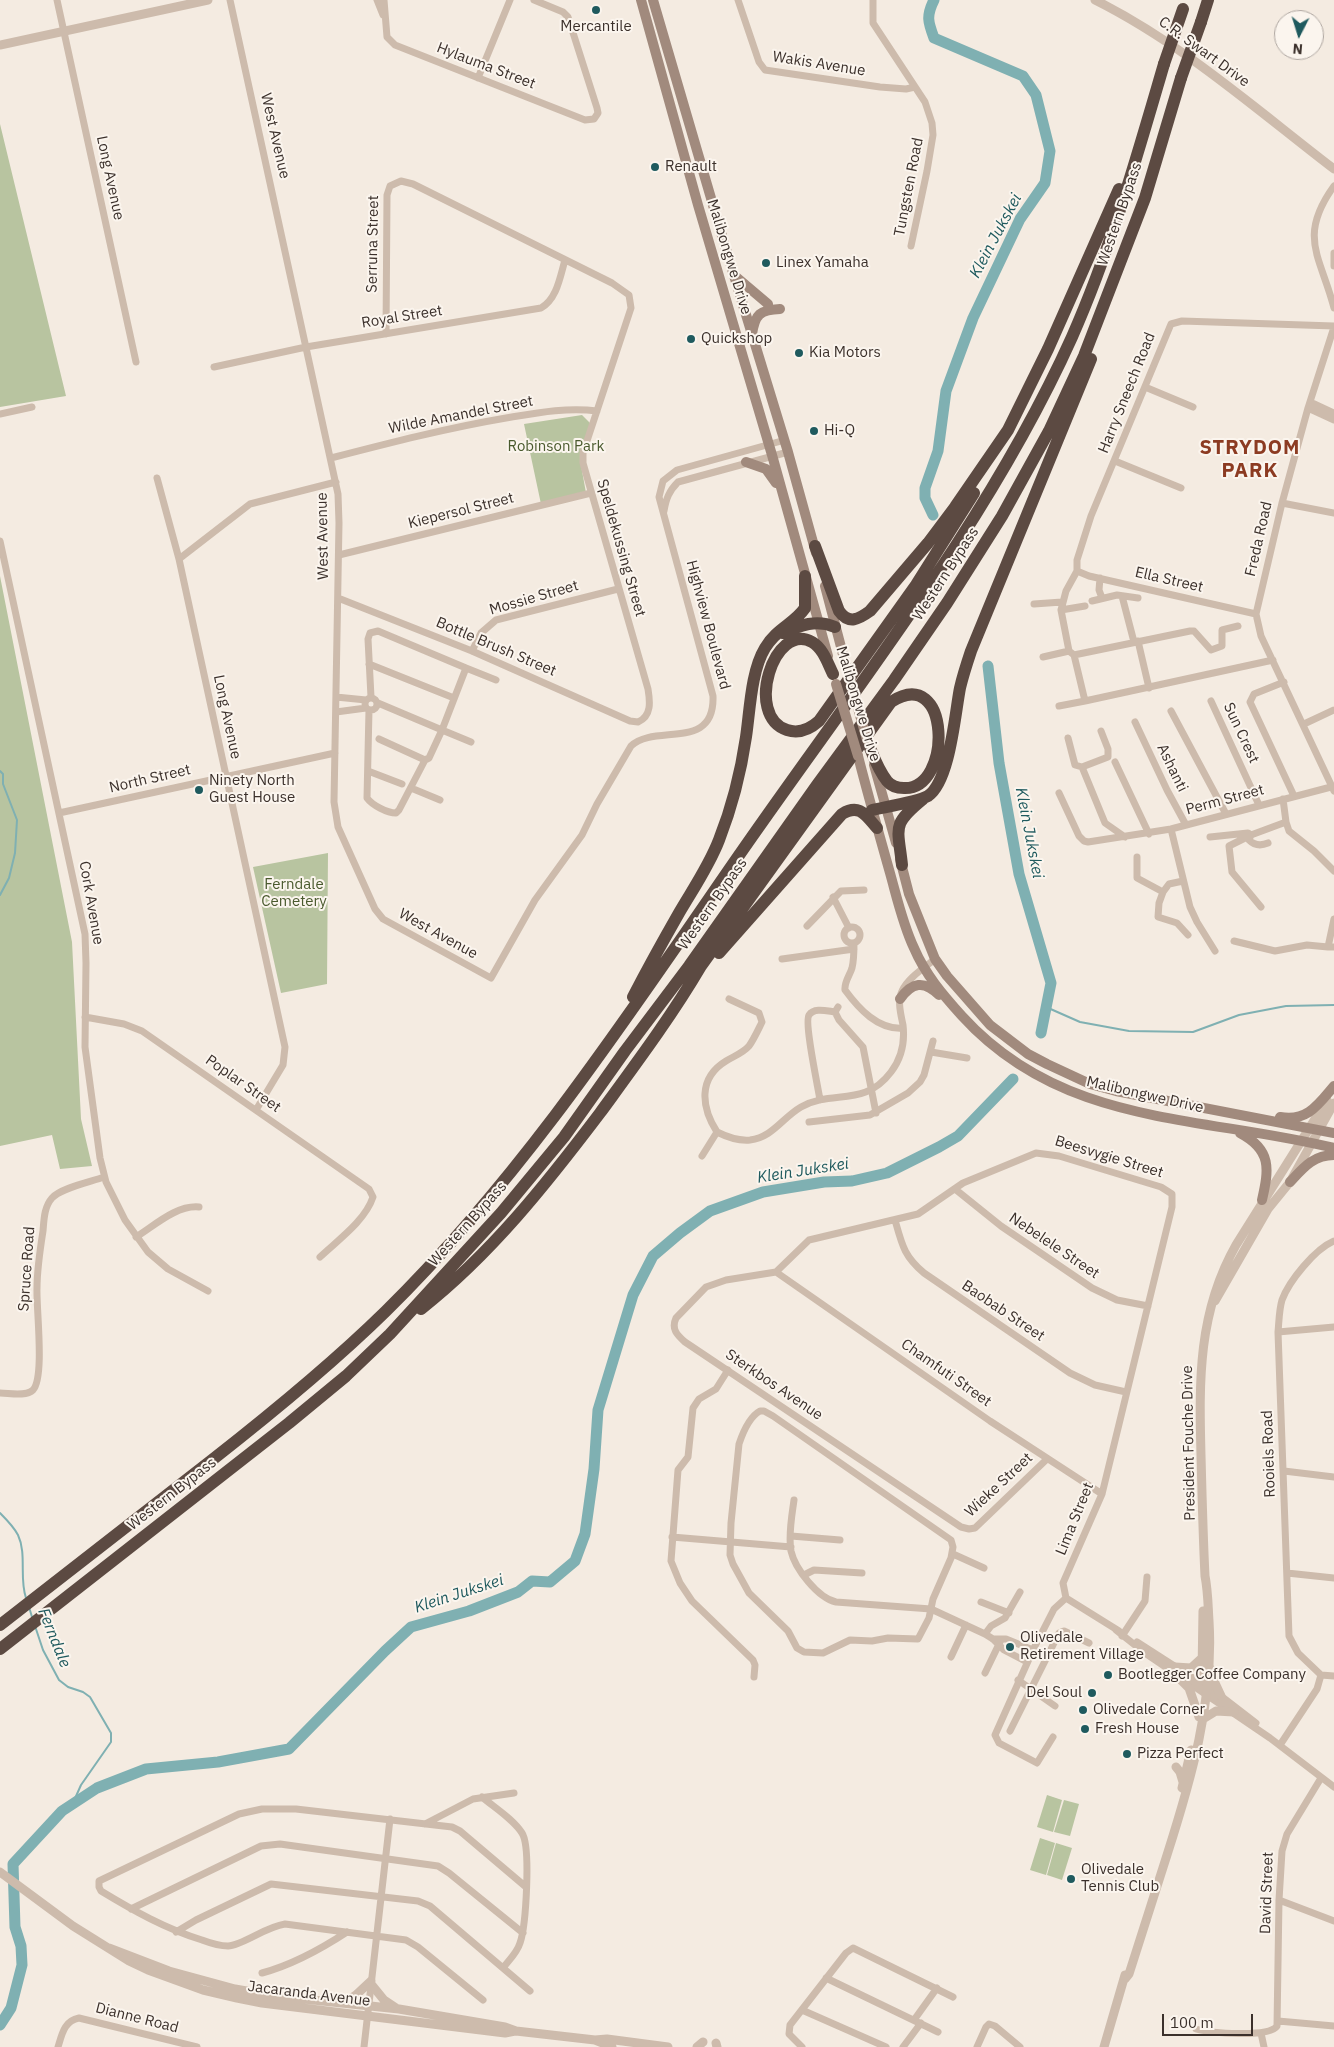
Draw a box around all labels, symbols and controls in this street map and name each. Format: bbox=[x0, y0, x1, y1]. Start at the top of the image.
marker: Mercantile bbox=[590, 4, 602, 16]
north arrow bbox=[1274, 10, 1324, 60]
street label: C.R. Swart Drive bbox=[1155, 13, 1253, 91]
place label: Mercantile bbox=[560, 18, 632, 36]
street label: Hylauma Street bbox=[434, 39, 538, 93]
text: N bbox=[1292, 40, 1304, 58]
street label: Wakis Avenue bbox=[771, 48, 867, 80]
street label: West Avenue bbox=[256, 91, 294, 181]
street label: Long Avenue bbox=[92, 134, 128, 222]
street label: Tungsten Road bbox=[891, 136, 927, 238]
place label: Renault bbox=[665, 158, 717, 176]
street label: Western Bypass bbox=[1094, 160, 1146, 268]
marker: Renault bbox=[649, 161, 661, 173]
water label: Klein Jukskei bbox=[966, 191, 1026, 281]
street label: Serruna Street bbox=[363, 195, 383, 293]
street label: Malibongwe Drive bbox=[703, 197, 755, 317]
place label: Linex Yamaha bbox=[776, 254, 869, 272]
marker: Linex Yamaha bbox=[760, 257, 772, 269]
street label: Royal Street bbox=[360, 302, 444, 332]
place label: Quickshop bbox=[701, 330, 772, 348]
street label: Harry Sneech Road bbox=[1095, 330, 1159, 456]
marker: Quickshop bbox=[685, 333, 697, 345]
place label: Kia Motors bbox=[809, 344, 881, 362]
marker: Kia Motors bbox=[793, 347, 805, 359]
street label: Wilde Amandel Street bbox=[387, 392, 535, 438]
place label: Hi-Q bbox=[824, 422, 855, 440]
marker: Hi-Q bbox=[808, 425, 820, 437]
district label: STRYDOM PARK bbox=[1199, 436, 1301, 483]
park label: Robinson Park bbox=[508, 438, 604, 456]
street label: Speldekussing Street bbox=[593, 477, 649, 619]
street label: Kiepersol Street bbox=[406, 489, 516, 533]
street label: West Avenue bbox=[313, 492, 333, 580]
street label: Freda Road bbox=[1242, 500, 1276, 578]
street label: Western Bypass bbox=[909, 524, 983, 624]
street label: Highview Boulevard bbox=[682, 558, 734, 692]
street label: Ella Street bbox=[1133, 563, 1205, 597]
street label: Mossie Street bbox=[487, 577, 581, 619]
street label: Bottle Brush Street bbox=[433, 614, 559, 680]
street label: Malibongwe Drive bbox=[832, 644, 884, 764]
street label: Long Avenue bbox=[209, 673, 245, 761]
street label: Sun Crest bbox=[1219, 700, 1263, 766]
street label: Ashanti bbox=[1153, 741, 1191, 795]
street label: North Street bbox=[108, 761, 192, 797]
place label: Ninety North Guest House bbox=[209, 772, 295, 807]
street label: Perm Street bbox=[1184, 781, 1266, 819]
marker: Ninety North Guest House bbox=[193, 784, 205, 796]
water label: Klein Jukskei bbox=[1011, 786, 1047, 880]
street label: Western Bypass bbox=[675, 855, 751, 953]
street label: Cork Avenue bbox=[75, 860, 107, 946]
park label: Ferndale Cemetery bbox=[261, 876, 327, 911]
street label: West Avenue bbox=[395, 905, 481, 963]
street label: Poplar Street bbox=[202, 1051, 284, 1117]
street label: Malibongwe Drive bbox=[1085, 1073, 1205, 1117]
street label: Beesvygie Street bbox=[1053, 1132, 1165, 1182]
water label: Klein Jukskei bbox=[756, 1154, 850, 1188]
street label: Western Bypass bbox=[425, 1178, 511, 1270]
street label: Nebelele Street bbox=[1005, 1209, 1103, 1283]
street label: Spruce Road bbox=[15, 1226, 39, 1312]
street label: Baobab Street bbox=[958, 1277, 1048, 1345]
street label: Chamfuti Street bbox=[897, 1335, 995, 1411]
street label: Sterkbos Avenue bbox=[722, 1346, 826, 1424]
street label: President Fouche Drive bbox=[1179, 1365, 1199, 1521]
street label: Rooiels Road bbox=[1258, 1410, 1280, 1498]
street label: Wieke Street bbox=[961, 1449, 1037, 1521]
street label: Western Bypass bbox=[124, 1454, 220, 1534]
street label: Lima Street bbox=[1052, 1480, 1098, 1558]
water label: Klein Jukskei bbox=[412, 1571, 506, 1617]
water label: Ferndale bbox=[33, 1606, 75, 1670]
place label: Olivedale Retirement Village bbox=[1020, 1629, 1144, 1664]
marker: Olivedale Retirement Village bbox=[1004, 1641, 1016, 1653]
place label: Bootlegger Coffee Company bbox=[1118, 1666, 1306, 1684]
marker: Bootlegger Coffee Company bbox=[1102, 1669, 1114, 1681]
place label: Del Soul bbox=[1026, 1684, 1082, 1702]
marker: Del Soul bbox=[1086, 1687, 1098, 1699]
place label: Olivedale Corner bbox=[1093, 1701, 1205, 1719]
marker: Olivedale Corner bbox=[1077, 1704, 1089, 1716]
place label: Fresh House bbox=[1095, 1720, 1179, 1738]
marker: Fresh House bbox=[1079, 1723, 1091, 1735]
place label: Pizza Perfect bbox=[1137, 1745, 1224, 1763]
marker: Pizza Perfect bbox=[1121, 1748, 1133, 1760]
street label: David Street bbox=[1257, 1851, 1277, 1935]
place label: Olivedale Tennis Club bbox=[1081, 1861, 1159, 1896]
marker: Olivedale Tennis Club bbox=[1065, 1873, 1077, 1885]
street label: Jacaranda Avenue bbox=[247, 1978, 371, 2010]
street label: Dianne Road bbox=[94, 1999, 180, 2037]
scale bar bbox=[1164, 2004, 1255, 2036]
text: 100 m bbox=[1170, 2013, 1214, 2032]

